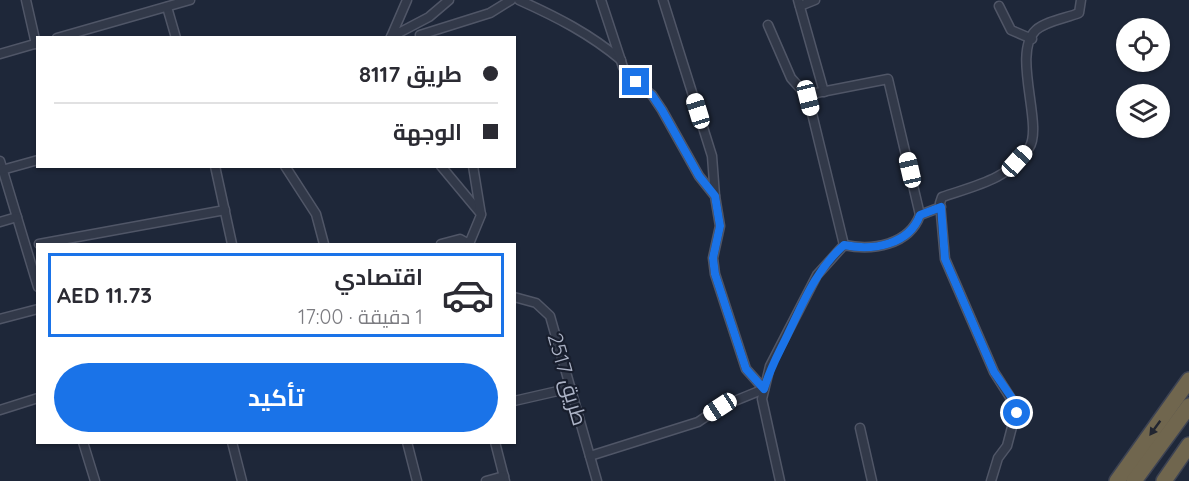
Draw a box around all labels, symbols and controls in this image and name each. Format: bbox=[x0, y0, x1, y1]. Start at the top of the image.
map controls bbox=[1116, 18, 1170, 138]
button: locate bbox=[1116, 18, 1170, 72]
text: طريق 8117 bbox=[359, 60, 462, 88]
route end bbox=[622, 68, 649, 95]
car bbox=[795, 78, 821, 118]
button: layers bbox=[1116, 84, 1170, 138]
car bbox=[684, 91, 712, 131]
text: الوجهة bbox=[393, 118, 462, 146]
car bbox=[998, 142, 1036, 180]
car bbox=[897, 150, 923, 190]
text: اقتصادي bbox=[334, 263, 423, 291]
icon: car bbox=[441, 268, 495, 322]
text: AED 11.73 bbox=[57, 281, 152, 309]
text: 1 دقيقة · 17:00 bbox=[298, 304, 423, 329]
street label: طريق 2517 bbox=[541, 330, 594, 429]
button: تأكيد bbox=[54, 363, 498, 432]
car bbox=[700, 390, 740, 424]
route start bbox=[1003, 399, 1030, 426]
one-way arrow bbox=[1149, 420, 1161, 435]

